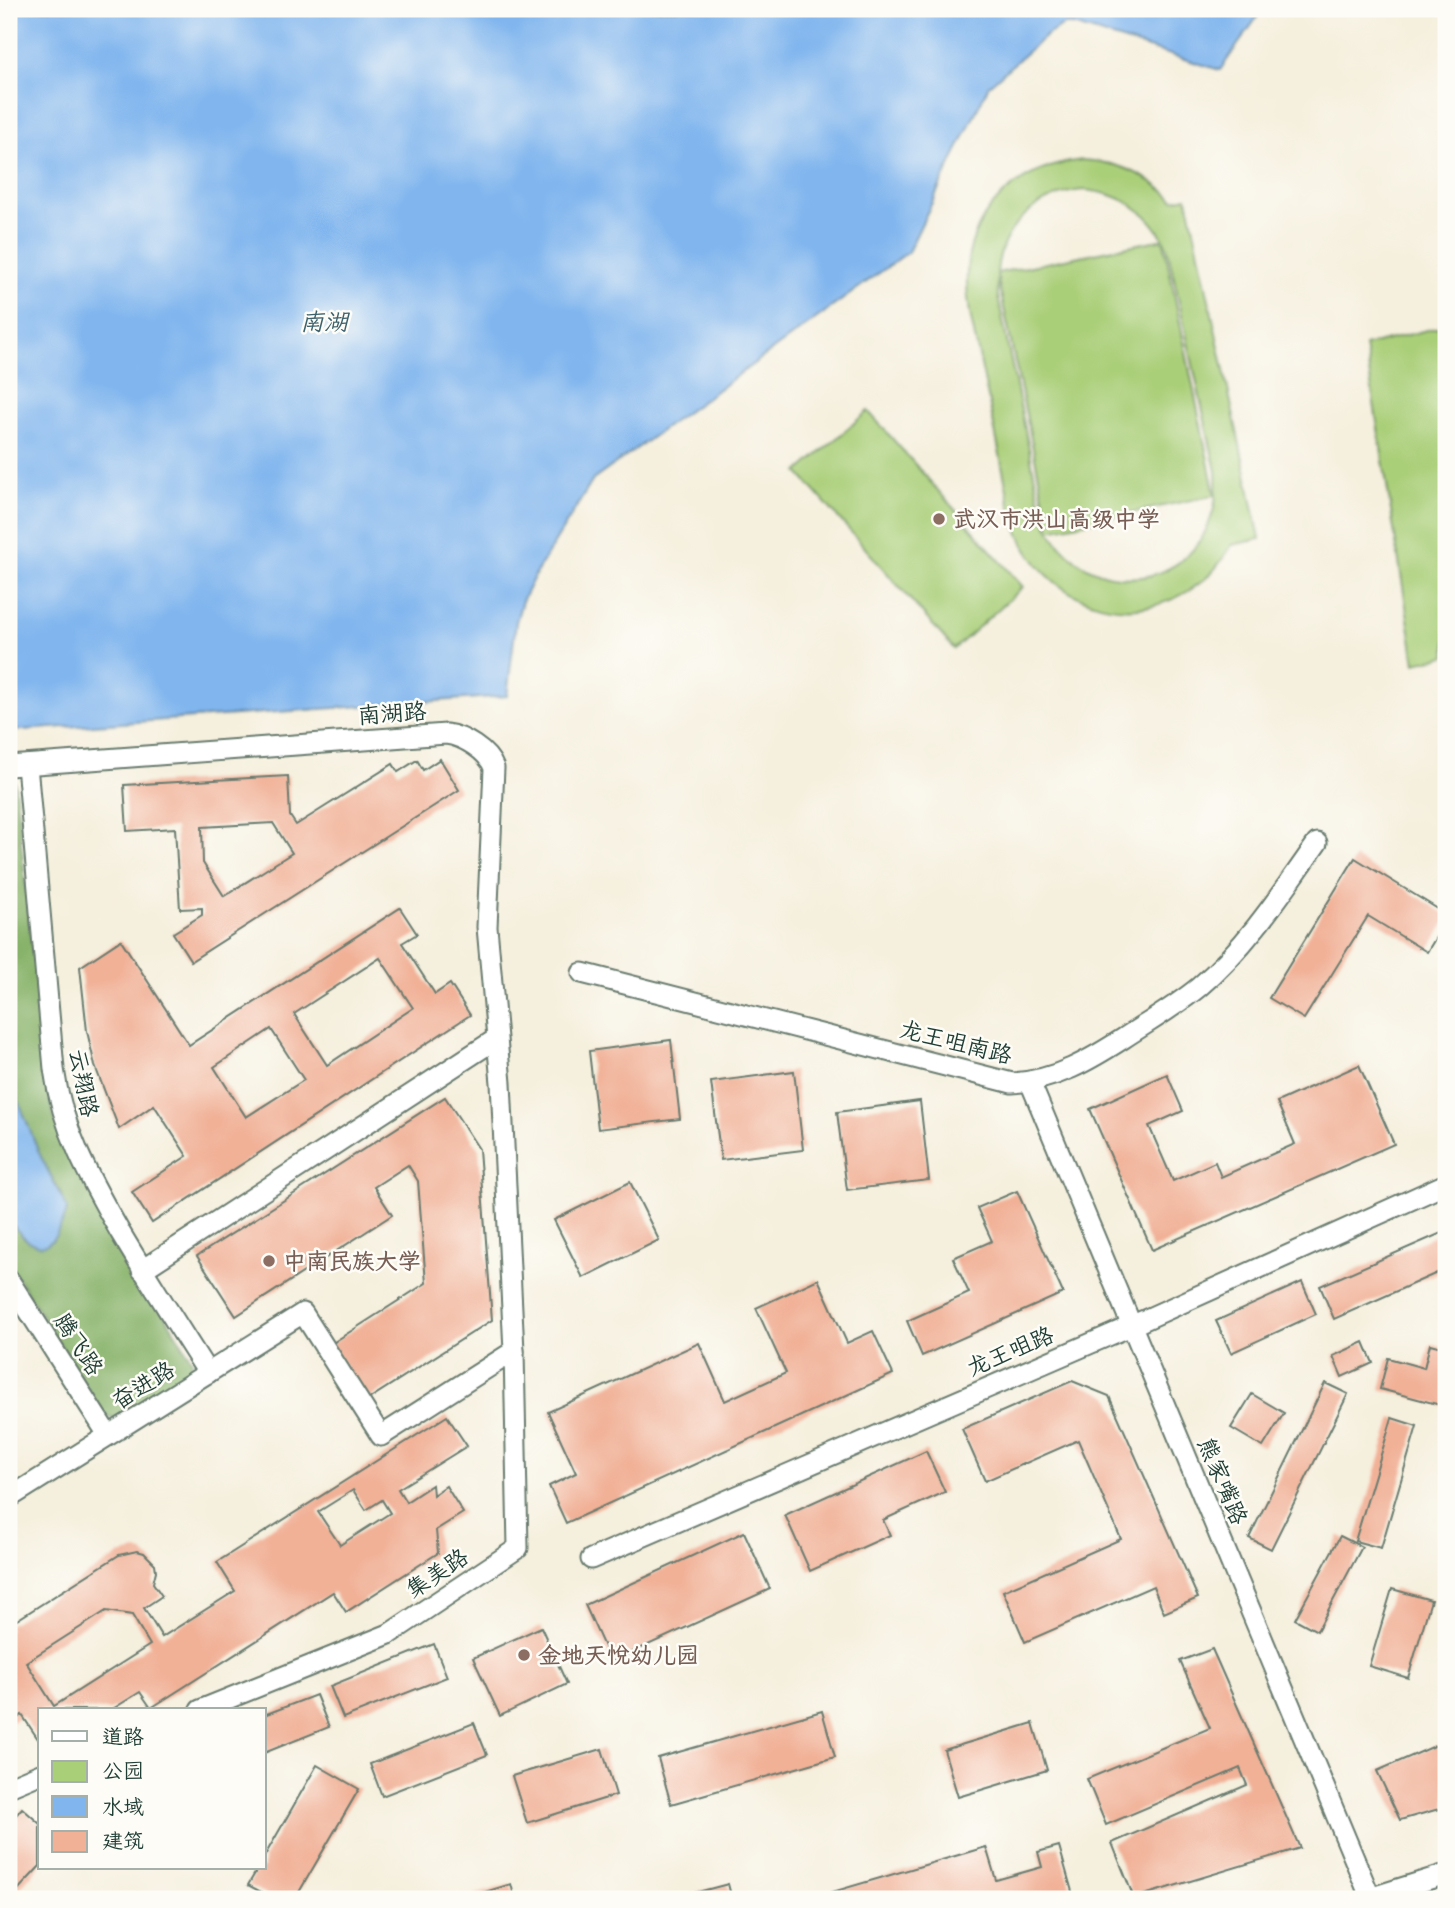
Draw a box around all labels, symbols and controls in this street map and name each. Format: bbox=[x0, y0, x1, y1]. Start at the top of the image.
water label: 南湖 bbox=[300, 308, 351, 337]
place label: 武汉市洪山高级中学 bbox=[953, 505, 1160, 534]
marker: 武汉市洪山高级中学 bbox=[931, 511, 947, 527]
street label: 南湖路 bbox=[357, 697, 427, 730]
street label: 龙王咀南路 bbox=[897, 1015, 1015, 1070]
street label: 云翔路 bbox=[63, 1046, 104, 1120]
place label: 中南民族大学 bbox=[283, 1247, 421, 1276]
marker: 中南民族大学 bbox=[261, 1253, 277, 1269]
street label: 腾飞路 bbox=[48, 1307, 110, 1381]
street label: 龙王咀路 bbox=[962, 1320, 1058, 1383]
street label: 奋进路 bbox=[106, 1355, 180, 1416]
street label: 熊家嘴路 bbox=[1191, 1433, 1254, 1529]
street label: 集美路 bbox=[401, 1542, 474, 1605]
place label: 金地天悦幼儿园 bbox=[538, 1641, 699, 1670]
marker: 金地天悦幼儿园 bbox=[516, 1647, 532, 1663]
legend bbox=[38, 1708, 266, 1870]
text: 道路 bbox=[102, 1724, 144, 1751]
text: 公园 bbox=[102, 1758, 144, 1785]
text: 水域 bbox=[102, 1794, 144, 1821]
text: 建筑 bbox=[102, 1828, 144, 1855]

